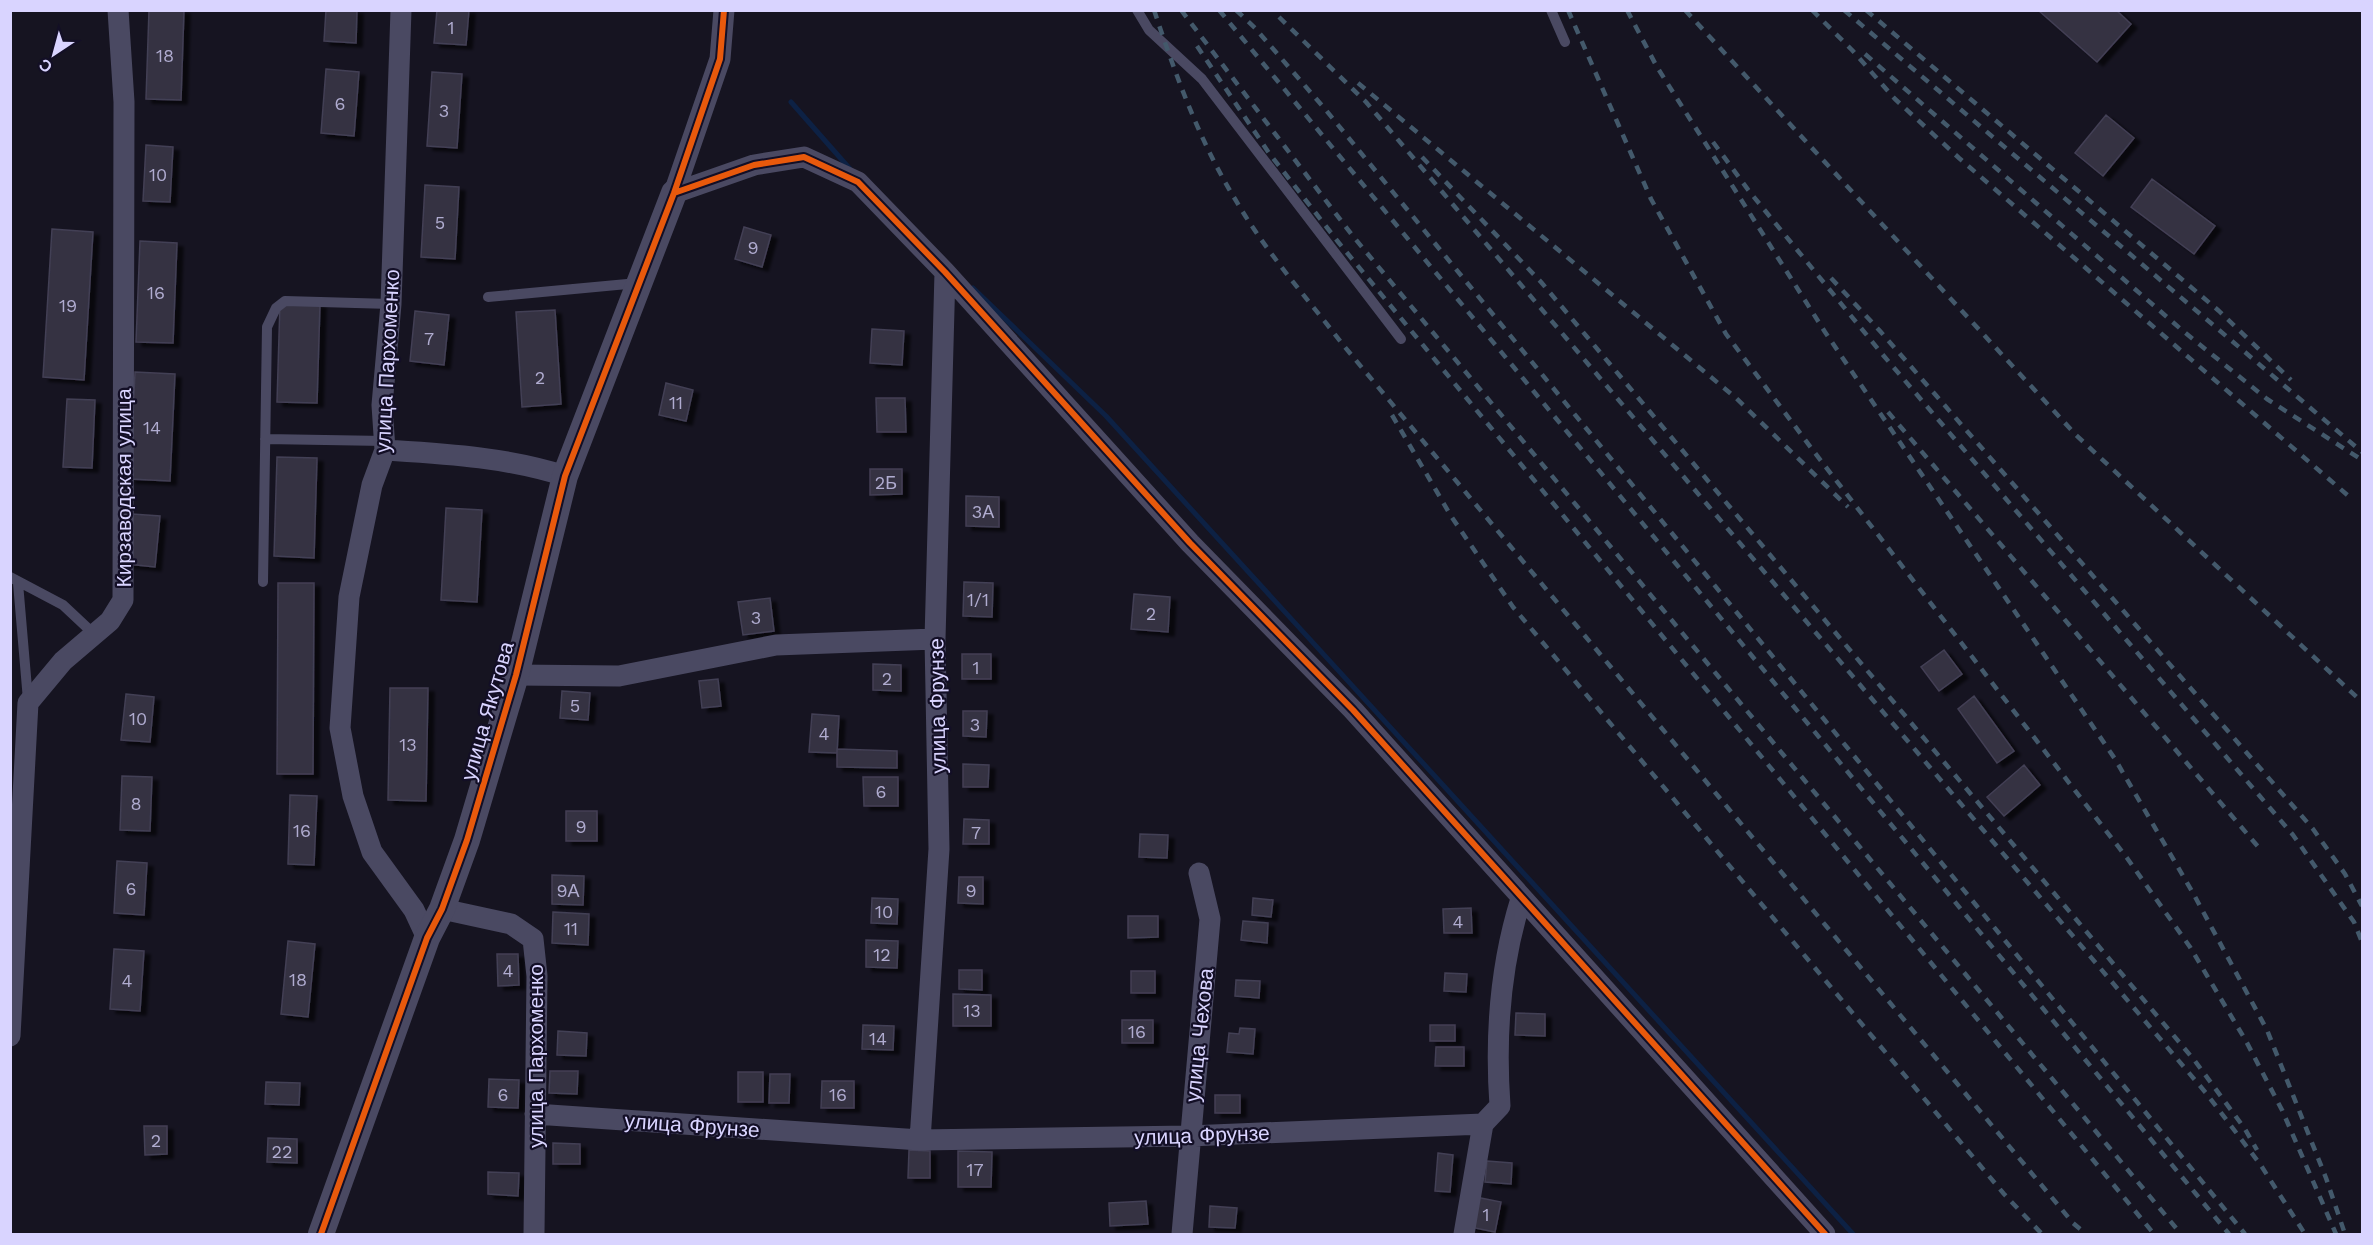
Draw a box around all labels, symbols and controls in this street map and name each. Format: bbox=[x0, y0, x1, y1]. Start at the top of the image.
house number: 1 bbox=[447, 17, 455, 38]
north arrow bbox=[24, 24, 84, 84]
house number: 18 bbox=[156, 45, 174, 66]
text: С bbox=[35, 54, 56, 77]
house number: 6 bbox=[335, 93, 345, 114]
house number: 3 bbox=[439, 100, 449, 121]
house number: 10 bbox=[149, 164, 167, 185]
house number: 5 bbox=[435, 212, 445, 233]
house number: 9 bbox=[747, 237, 759, 258]
street label: улица Пархоменко bbox=[370, 269, 404, 453]
house number: 16 bbox=[147, 282, 165, 303]
house number: 19 bbox=[59, 295, 77, 316]
house number: 7 bbox=[424, 328, 434, 349]
house number: 2 bbox=[535, 367, 545, 388]
street label: Кирзаводская улица bbox=[111, 388, 136, 588]
house number: 11 bbox=[669, 392, 683, 413]
house number: 14 bbox=[143, 417, 161, 438]
house number: 2Б bbox=[875, 472, 897, 493]
house number: 3А bbox=[972, 501, 994, 522]
house number: 1/1 bbox=[967, 589, 989, 610]
house number: 2 bbox=[1146, 603, 1156, 624]
house number: 3 bbox=[751, 607, 761, 628]
street label: улица Якутова bbox=[455, 638, 519, 783]
street label: улица Фрунзе bbox=[923, 638, 951, 774]
house number: 1 bbox=[972, 657, 980, 678]
house number: 2 bbox=[882, 668, 892, 689]
house number: 5 bbox=[570, 695, 580, 716]
house number: 10 bbox=[129, 708, 147, 729]
house number: 3 bbox=[970, 714, 980, 735]
house number: 4 bbox=[819, 723, 830, 744]
house number: 13 bbox=[399, 734, 417, 755]
house number: 6 bbox=[876, 781, 886, 802]
house number: 8 bbox=[130, 793, 142, 814]
house number: 9 bbox=[575, 816, 587, 837]
house number: 16 bbox=[293, 820, 311, 841]
house number: 7 bbox=[971, 822, 981, 843]
house number: 6 bbox=[126, 878, 136, 899]
house number: 9А bbox=[556, 880, 580, 901]
house number: 9 bbox=[965, 880, 977, 901]
house number: 10 bbox=[875, 901, 893, 922]
house number: 4 bbox=[1453, 911, 1464, 932]
house number: 11 bbox=[564, 918, 578, 939]
house number: 12 bbox=[873, 944, 891, 965]
house number: 4 bbox=[503, 960, 514, 981]
street label: улица Пархоменко bbox=[523, 964, 548, 1148]
street label: улица Чехова bbox=[1180, 966, 1219, 1103]
house number: 18 bbox=[289, 969, 307, 990]
house number: 4 bbox=[122, 970, 133, 991]
house number: 13 bbox=[963, 1000, 981, 1021]
house number: 16 bbox=[1128, 1021, 1146, 1042]
house number: 14 bbox=[869, 1028, 887, 1049]
house number: 6 bbox=[498, 1084, 508, 1105]
house number: 16 bbox=[829, 1084, 847, 1105]
street label: улица Фрунзе bbox=[624, 1108, 760, 1142]
street label: улица Фрунзе bbox=[1134, 1120, 1270, 1150]
house number: 2 bbox=[151, 1130, 161, 1151]
house number: 22 bbox=[272, 1141, 293, 1162]
house number: 17 bbox=[966, 1159, 984, 1180]
house number: 1 bbox=[1482, 1204, 1490, 1225]

